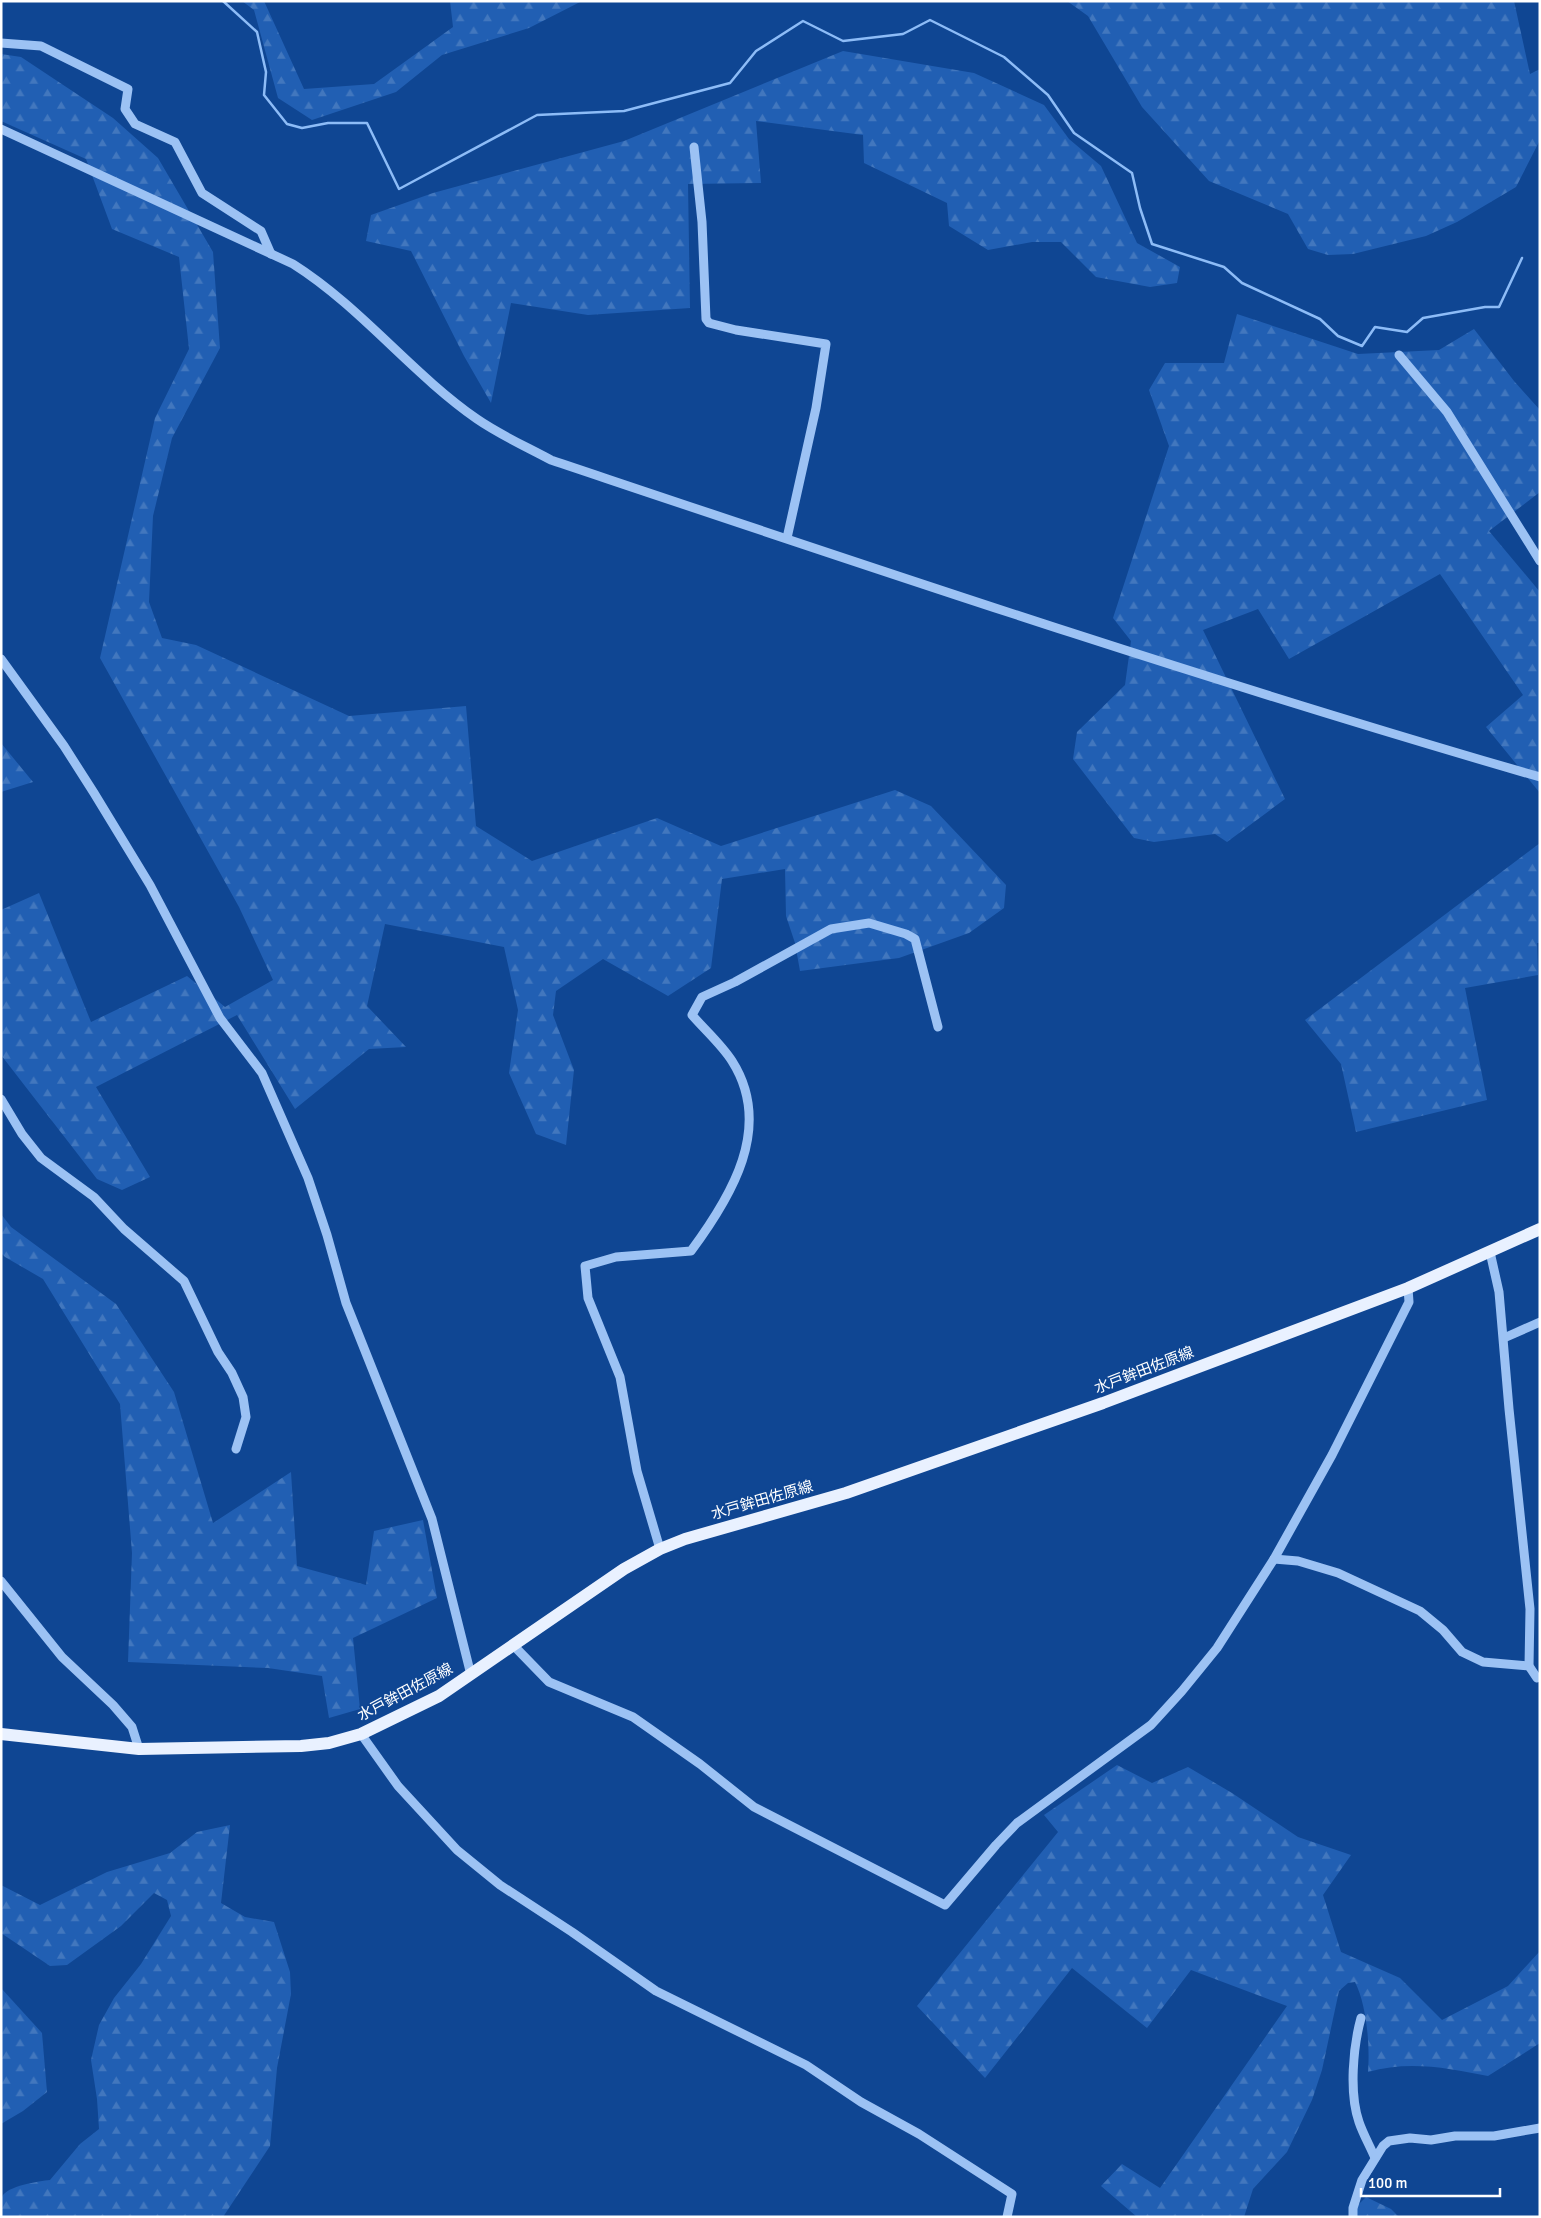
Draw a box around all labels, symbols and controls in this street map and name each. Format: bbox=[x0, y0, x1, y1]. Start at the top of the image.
street label: 水戸鉾田佐原線 bbox=[1092, 1343, 1196, 1397]
street label: 水戸鉾田佐原線 bbox=[709, 1477, 815, 1523]
street label: 水戸鉾田佐原線 bbox=[354, 1659, 456, 1725]
scale bar bbox=[1361, 2166, 1500, 2198]
text: 100 m bbox=[1368, 2174, 1408, 2192]

